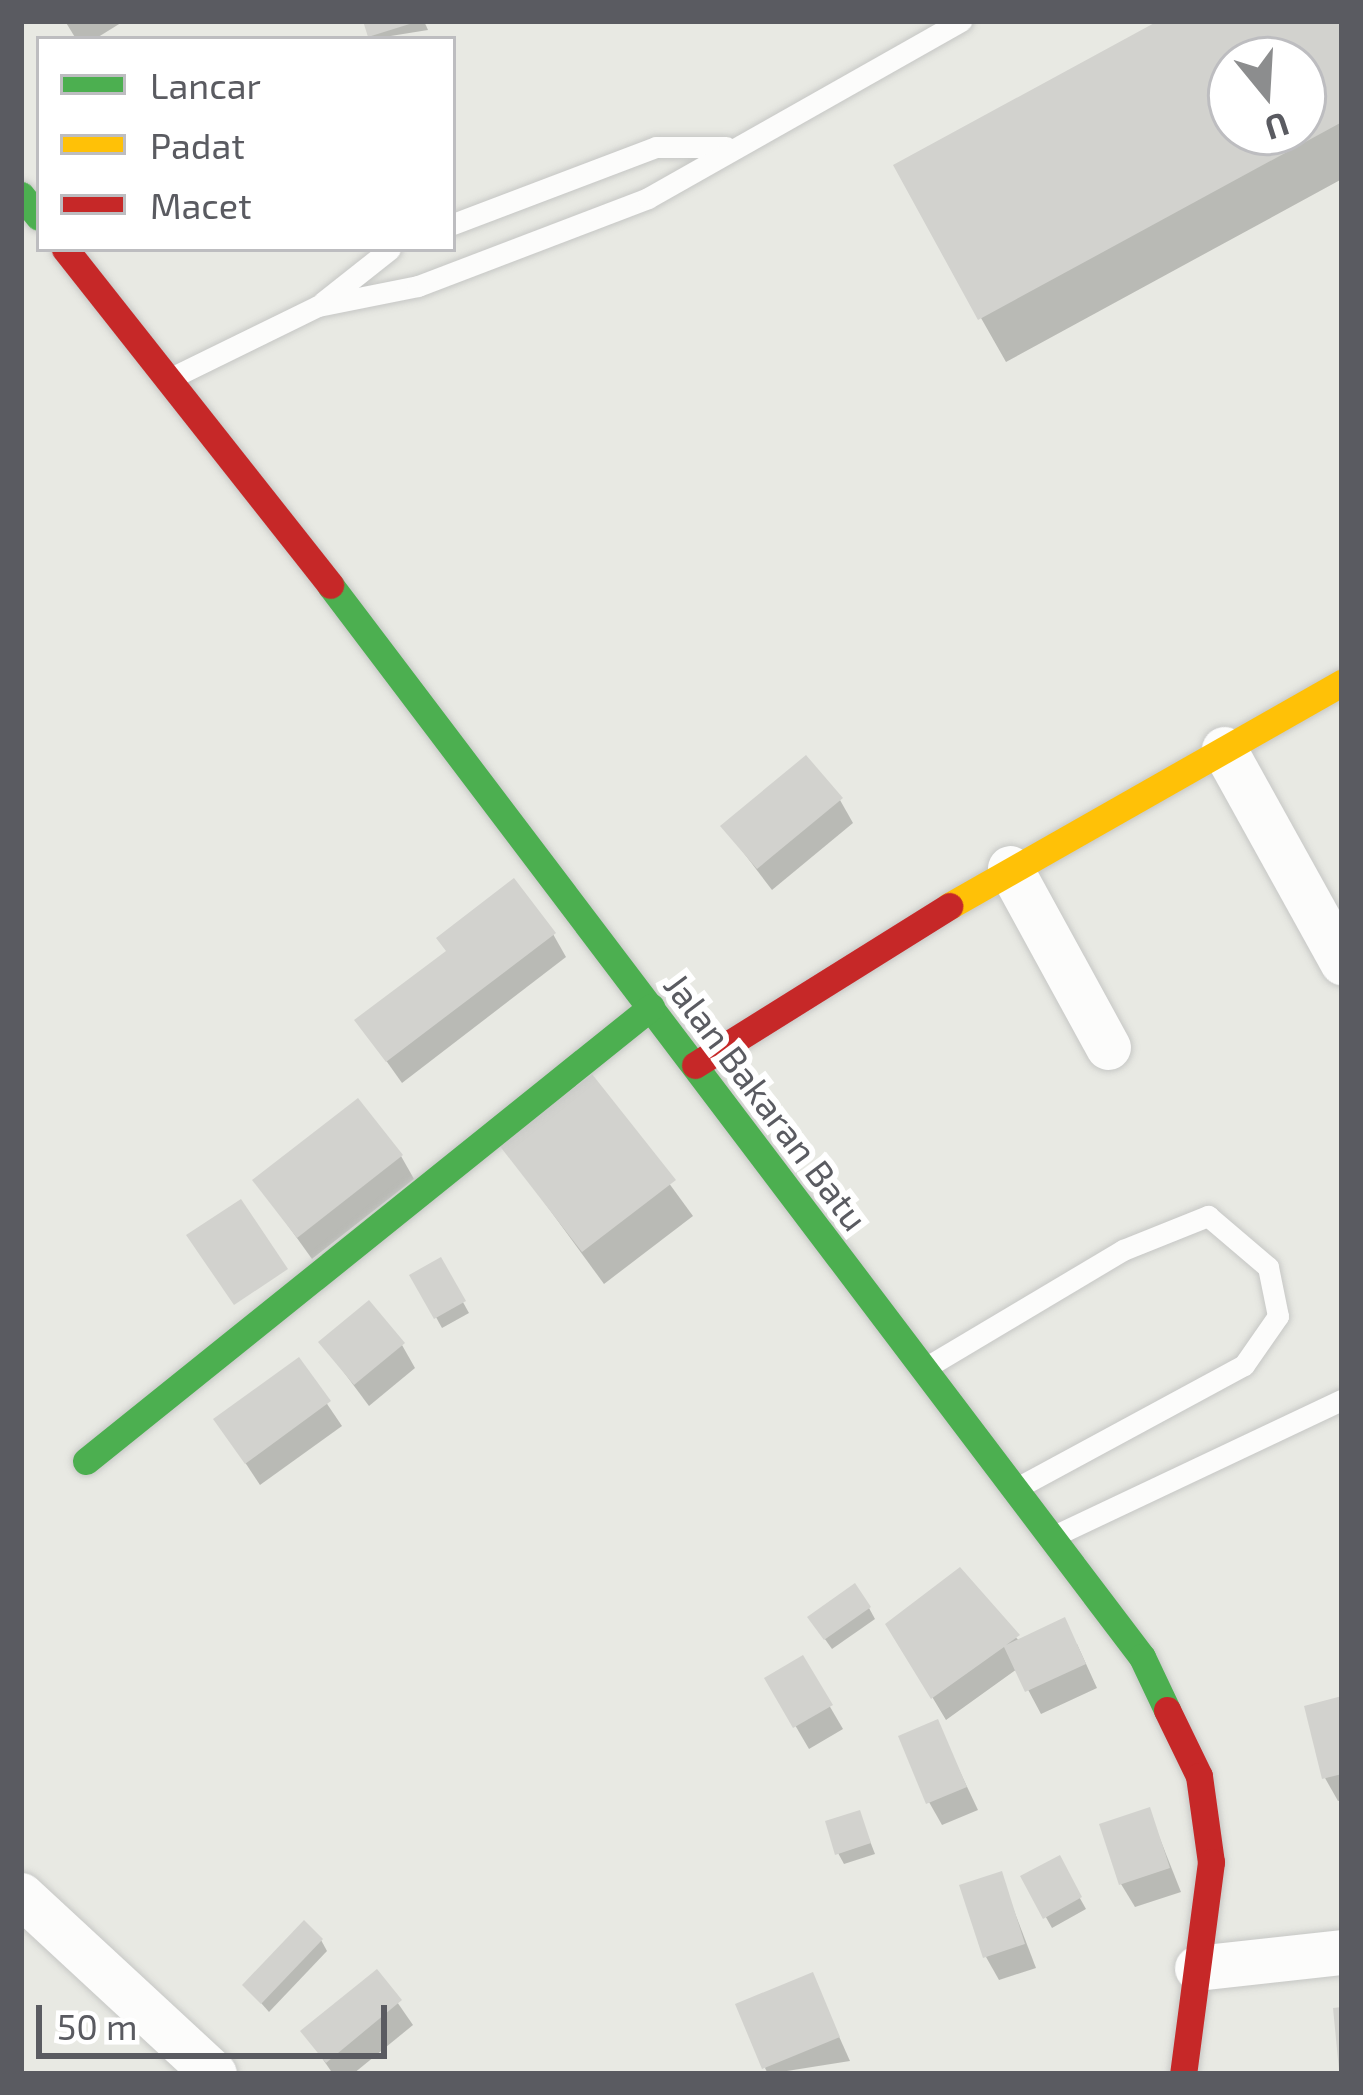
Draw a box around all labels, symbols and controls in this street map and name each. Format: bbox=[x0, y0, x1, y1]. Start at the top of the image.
legend bbox=[36, 36, 456, 252]
north arrow bbox=[1207, 36, 1327, 156]
text: Lancar bbox=[150, 63, 261, 106]
text: U bbox=[1260, 105, 1294, 150]
text: Padat bbox=[150, 123, 245, 166]
text: Macet bbox=[150, 183, 252, 226]
street label: Jalan Bakaran Batu bbox=[656, 964, 878, 1238]
scale bar bbox=[42, 1981, 393, 2055]
text: 50 m bbox=[57, 2004, 138, 2047]

